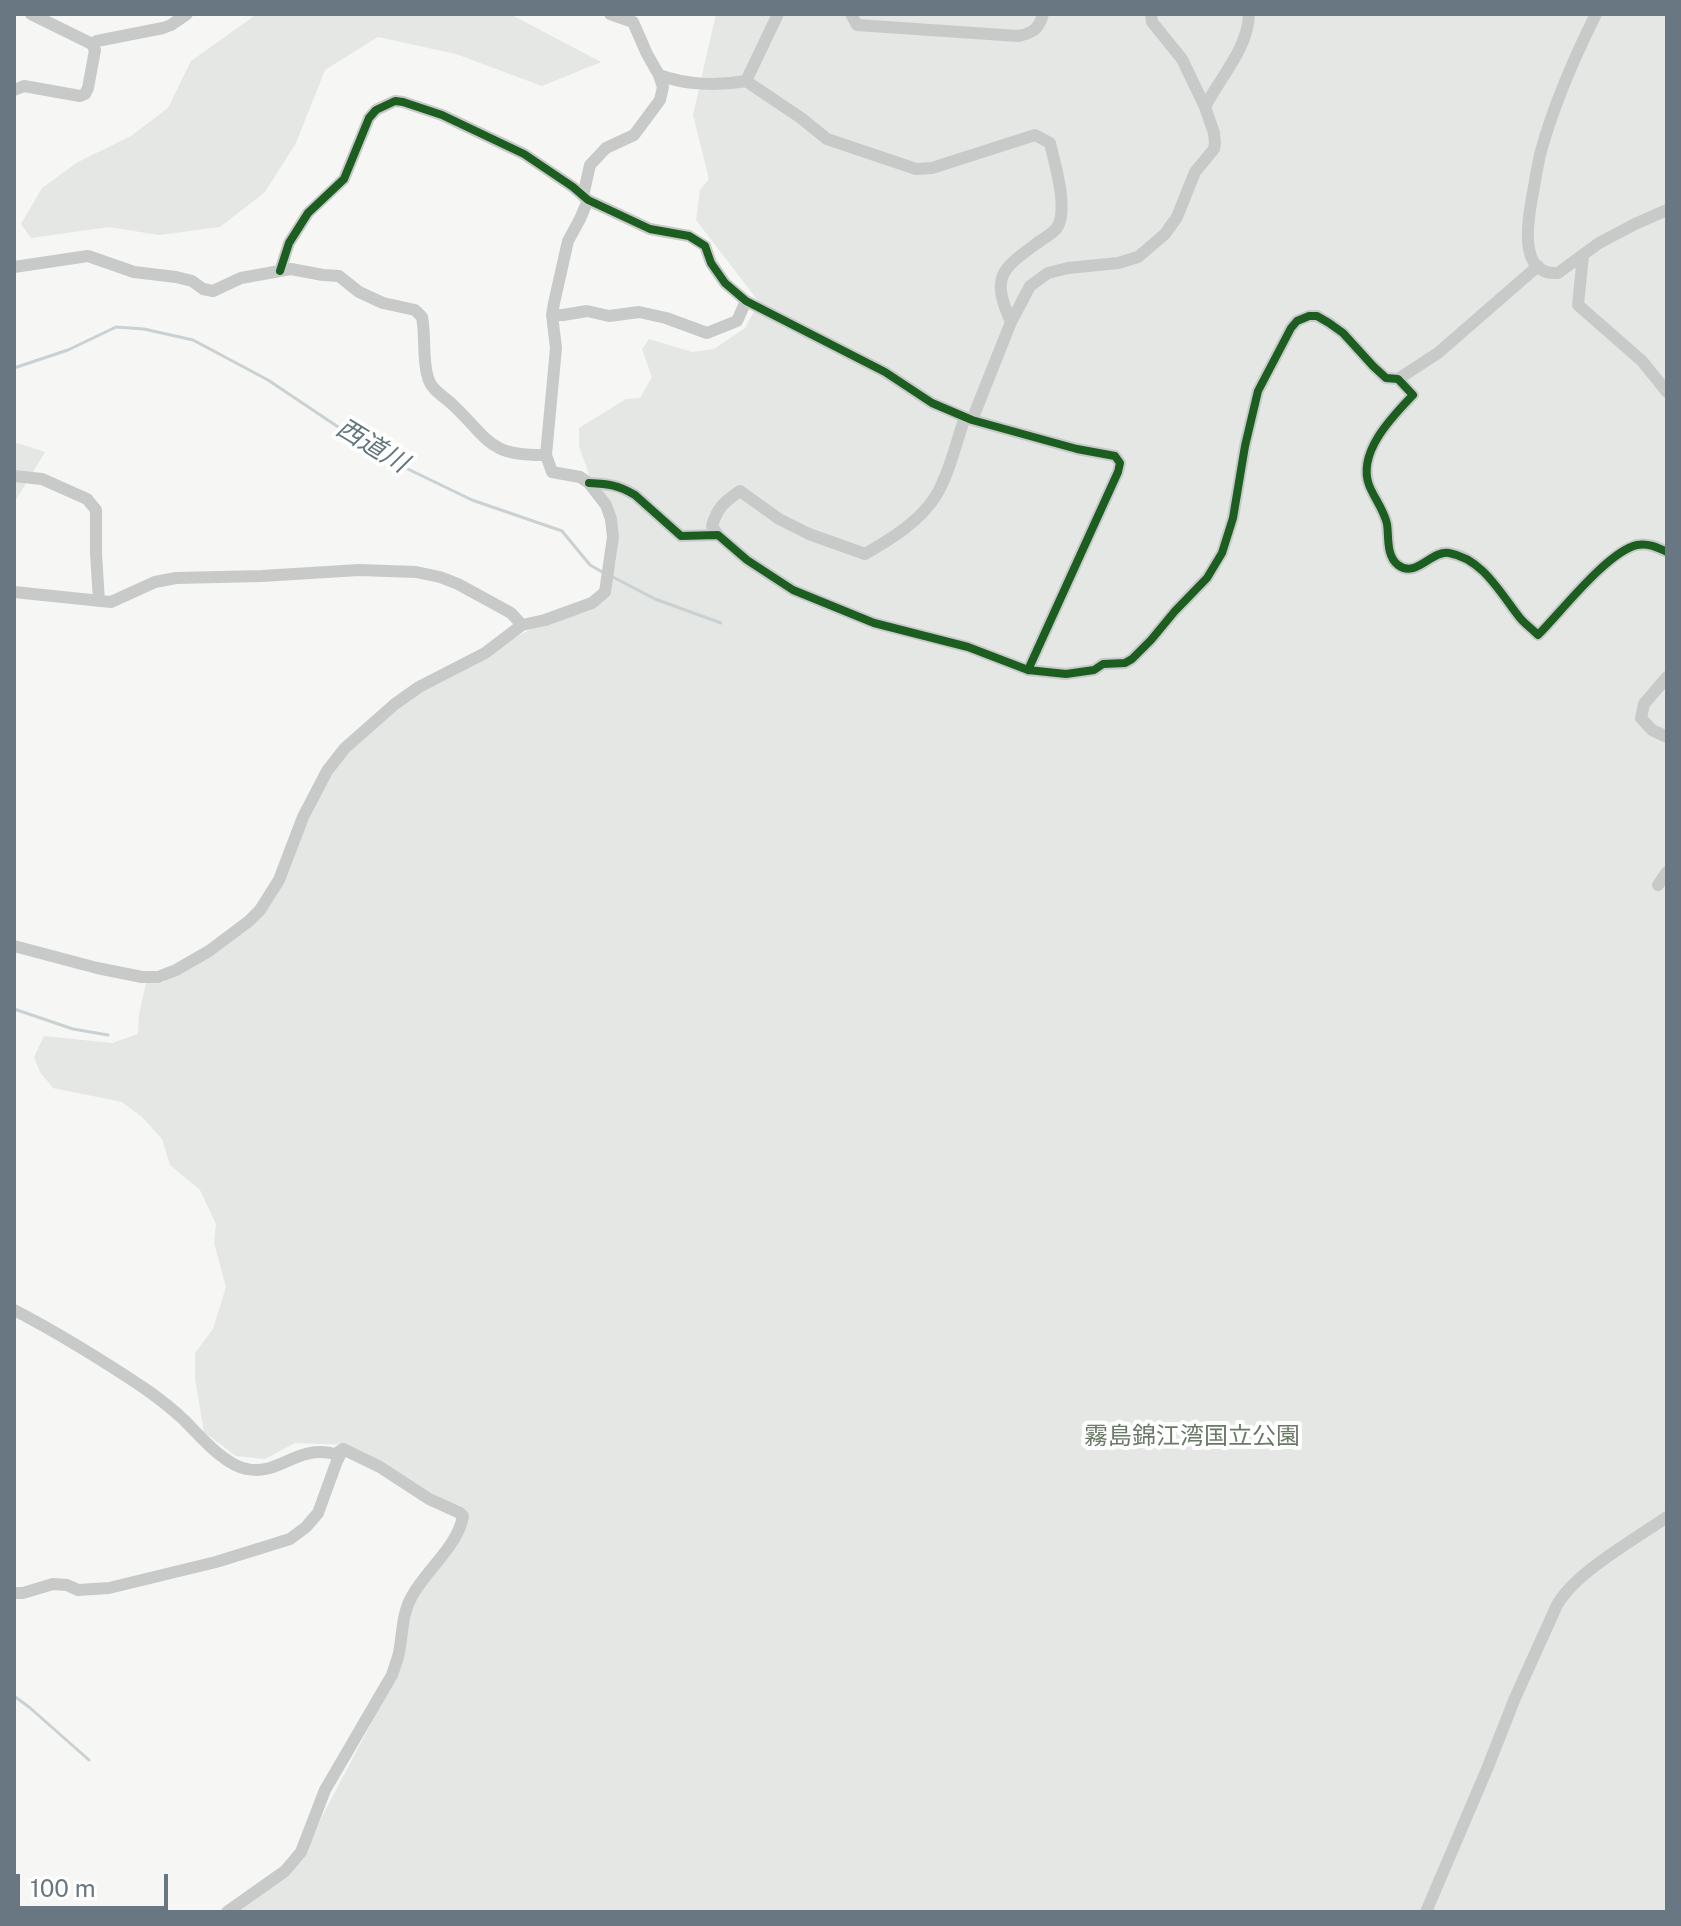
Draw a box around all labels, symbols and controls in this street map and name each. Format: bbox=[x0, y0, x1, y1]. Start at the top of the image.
water label: 西道川 bbox=[331, 413, 413, 479]
park label: 霧島錦江湾国立公園 bbox=[1084, 1423, 1300, 1451]
scale bar bbox=[20, 1858, 172, 1908]
text: 100 m bbox=[30, 1874, 96, 1902]

